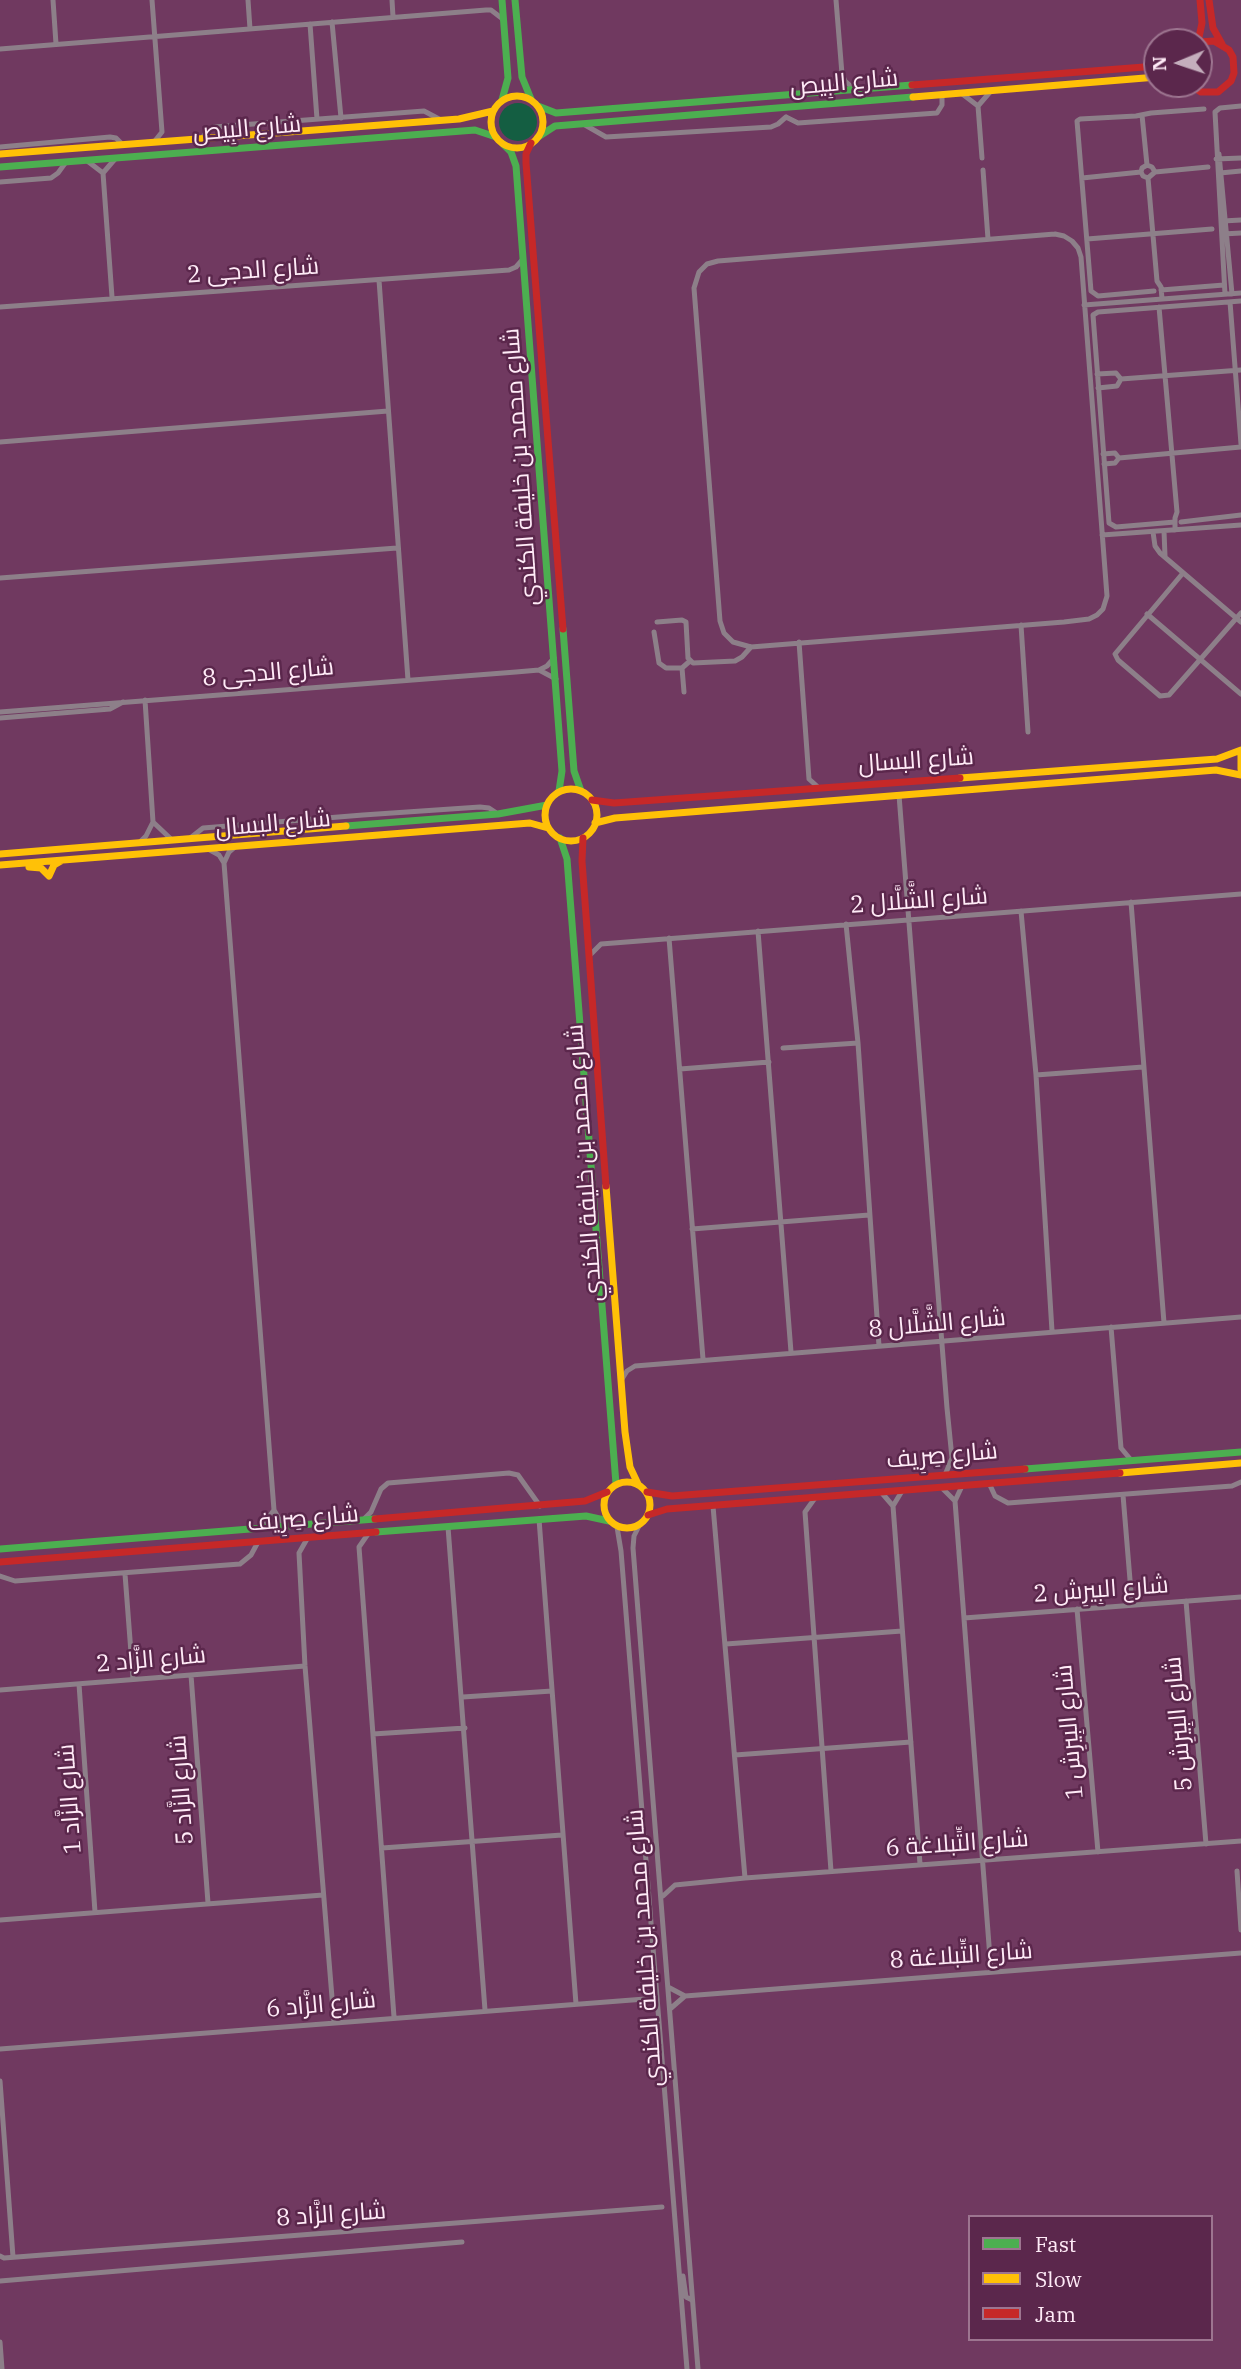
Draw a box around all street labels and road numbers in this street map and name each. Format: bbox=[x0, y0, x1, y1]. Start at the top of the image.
street label: شارع البِيص bbox=[789, 64, 899, 102]
street label: شارع البِيص bbox=[192, 110, 302, 148]
street label: شارع الدجى 2 bbox=[186, 252, 320, 290]
street label: شارع محمد بن خليفة الكندي bbox=[497, 327, 545, 607]
street label: شارع الدجى 8 bbox=[201, 653, 335, 693]
street label: شارع البسال bbox=[857, 743, 975, 779]
street label: شارع البسال bbox=[214, 805, 332, 843]
street label: شارع الشَّلَّال 2 bbox=[849, 882, 989, 920]
street label: شارع محمد بن خليفة الكندي bbox=[561, 1023, 609, 1303]
street label: شارع الشَّلَّال 8 bbox=[867, 1304, 1007, 1344]
street label: شارع صِرِيف bbox=[885, 1437, 999, 1475]
street label: شارع صِرِيف bbox=[246, 1500, 360, 1538]
street label: شارع البِيرِش 2 bbox=[1032, 1571, 1170, 1609]
street label: شارع الزَّاد 2 bbox=[95, 1641, 207, 1679]
street label: شارع البِيرِش 5 bbox=[1159, 1655, 1199, 1793]
street label: شارع البِيرِش 1 bbox=[1050, 1663, 1090, 1801]
street label: شارع الزَّاد 5 bbox=[164, 1734, 200, 1846]
street label: شارع الزَّاد 1 bbox=[52, 1743, 88, 1855]
street label: شارع محمد بن خليفة الكندي bbox=[621, 1808, 669, 2088]
street label: شارع التِّبلاغة 6 bbox=[884, 1825, 1030, 1863]
street label: شارع التِّبلاغة 8 bbox=[888, 1937, 1034, 1975]
street label: شارع الزَّاد 6 bbox=[265, 1986, 377, 2024]
street label: شارع الزَّاد 8 bbox=[275, 2197, 387, 2233]

